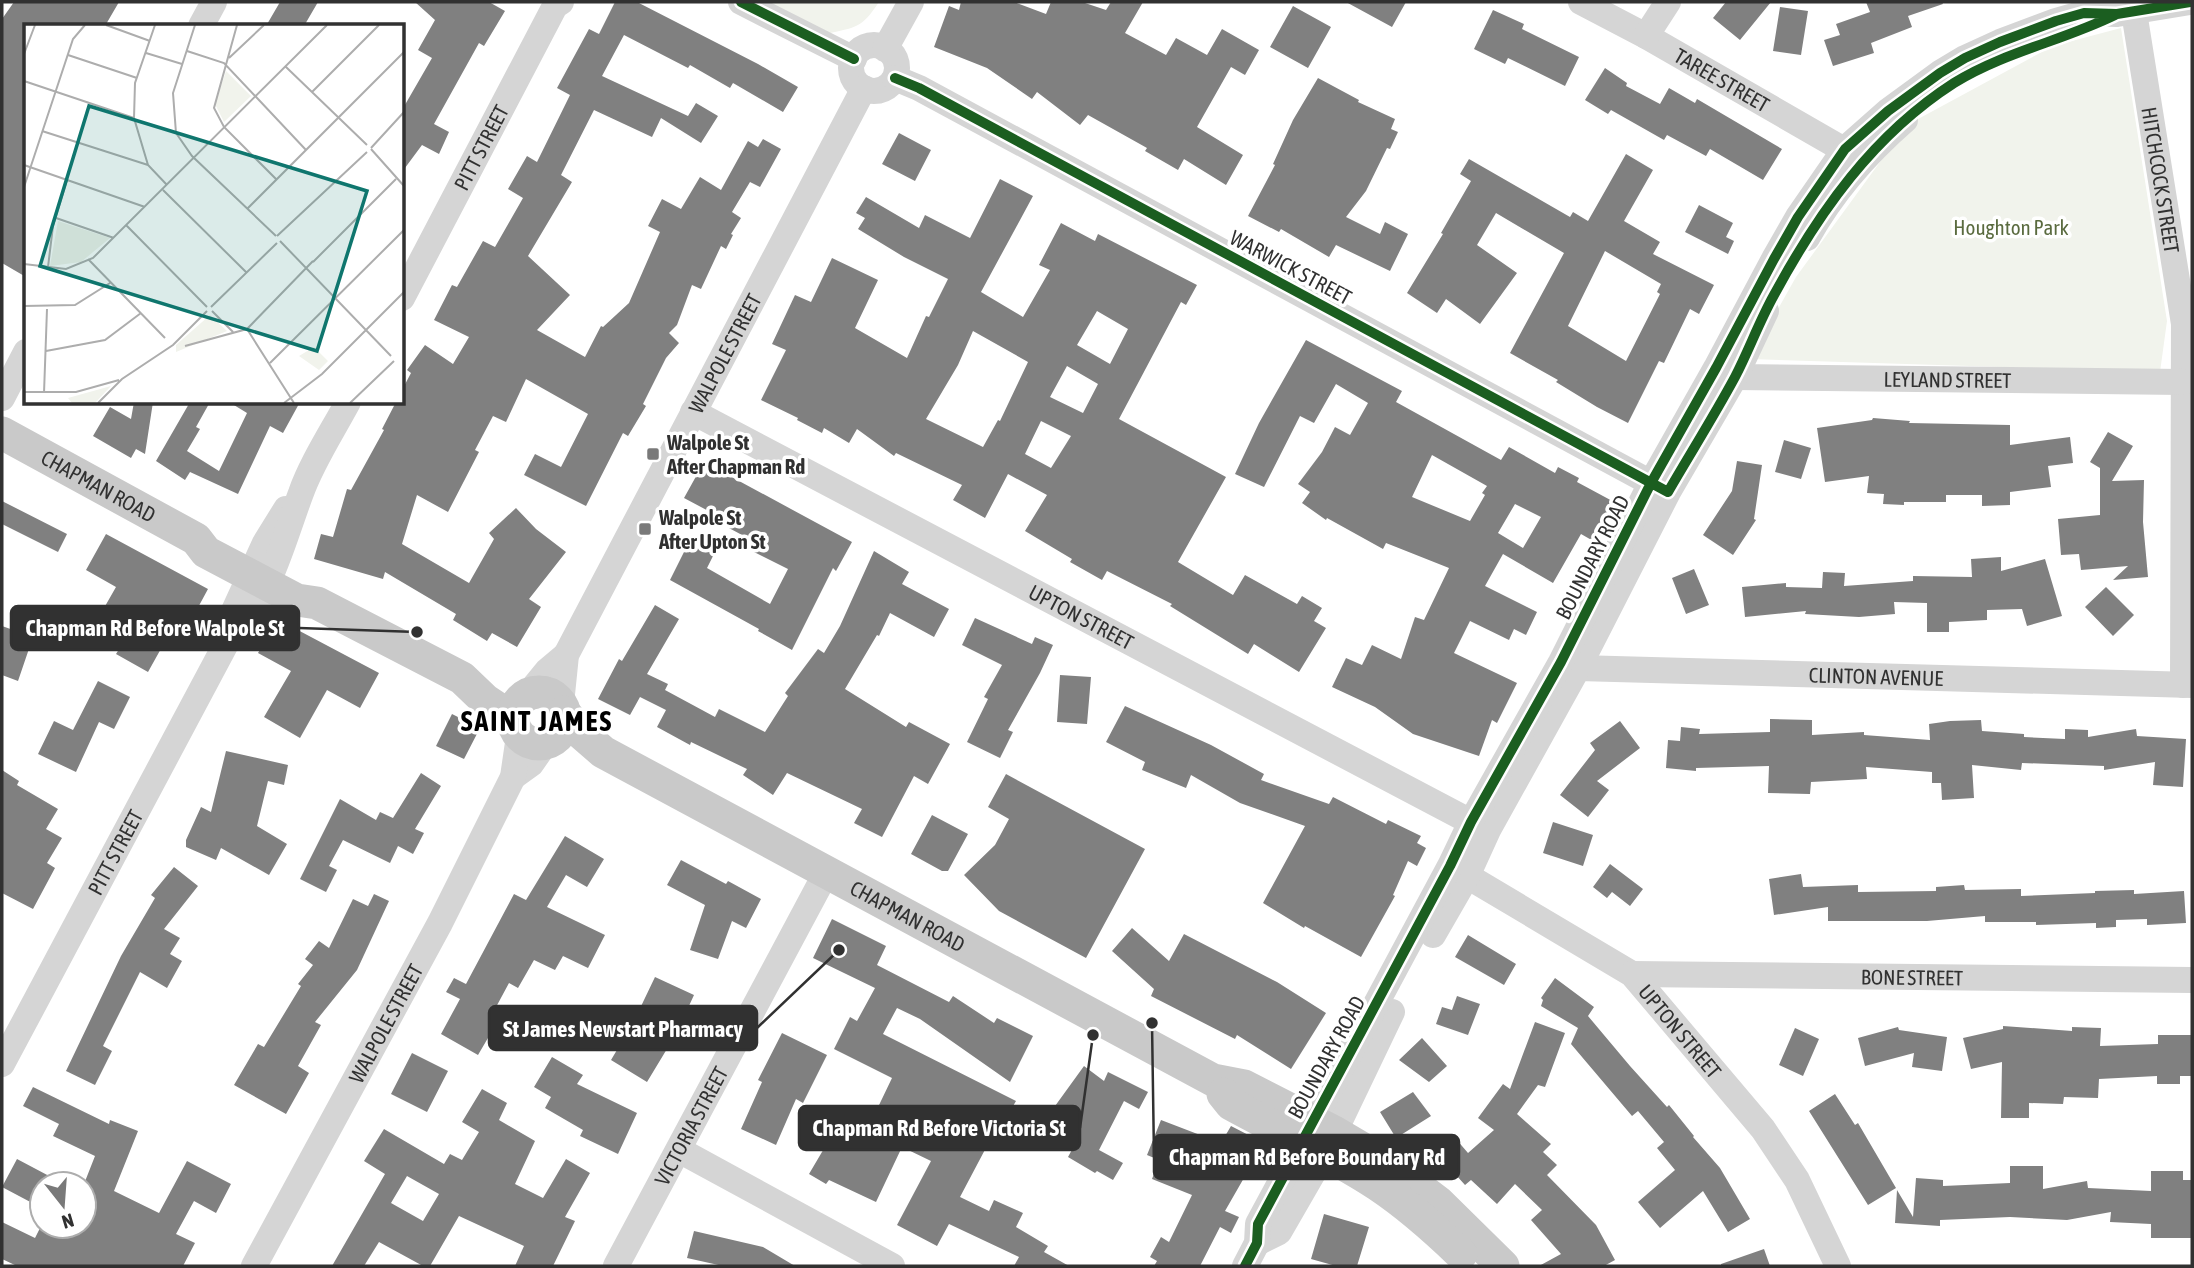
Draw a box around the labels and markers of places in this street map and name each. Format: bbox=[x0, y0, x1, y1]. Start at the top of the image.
place label: Walpole St After Chapman Rd bbox=[666, 430, 805, 478]
marker: Walpole St After Chapman Rd bbox=[645, 446, 661, 462]
place label: Walpole St After Upton St bbox=[658, 505, 766, 553]
marker: Walpole St After Upton St bbox=[637, 521, 653, 537]
callout: Chapman Rd Before Walpole St bbox=[11, 606, 299, 650]
callout: St James Newstart Pharmacy bbox=[489, 1006, 757, 1050]
callout: Chapman Rd Before Victoria St bbox=[799, 1106, 1080, 1150]
callout: Chapman Rd Before Boundary Rd bbox=[1154, 1135, 1459, 1179]

